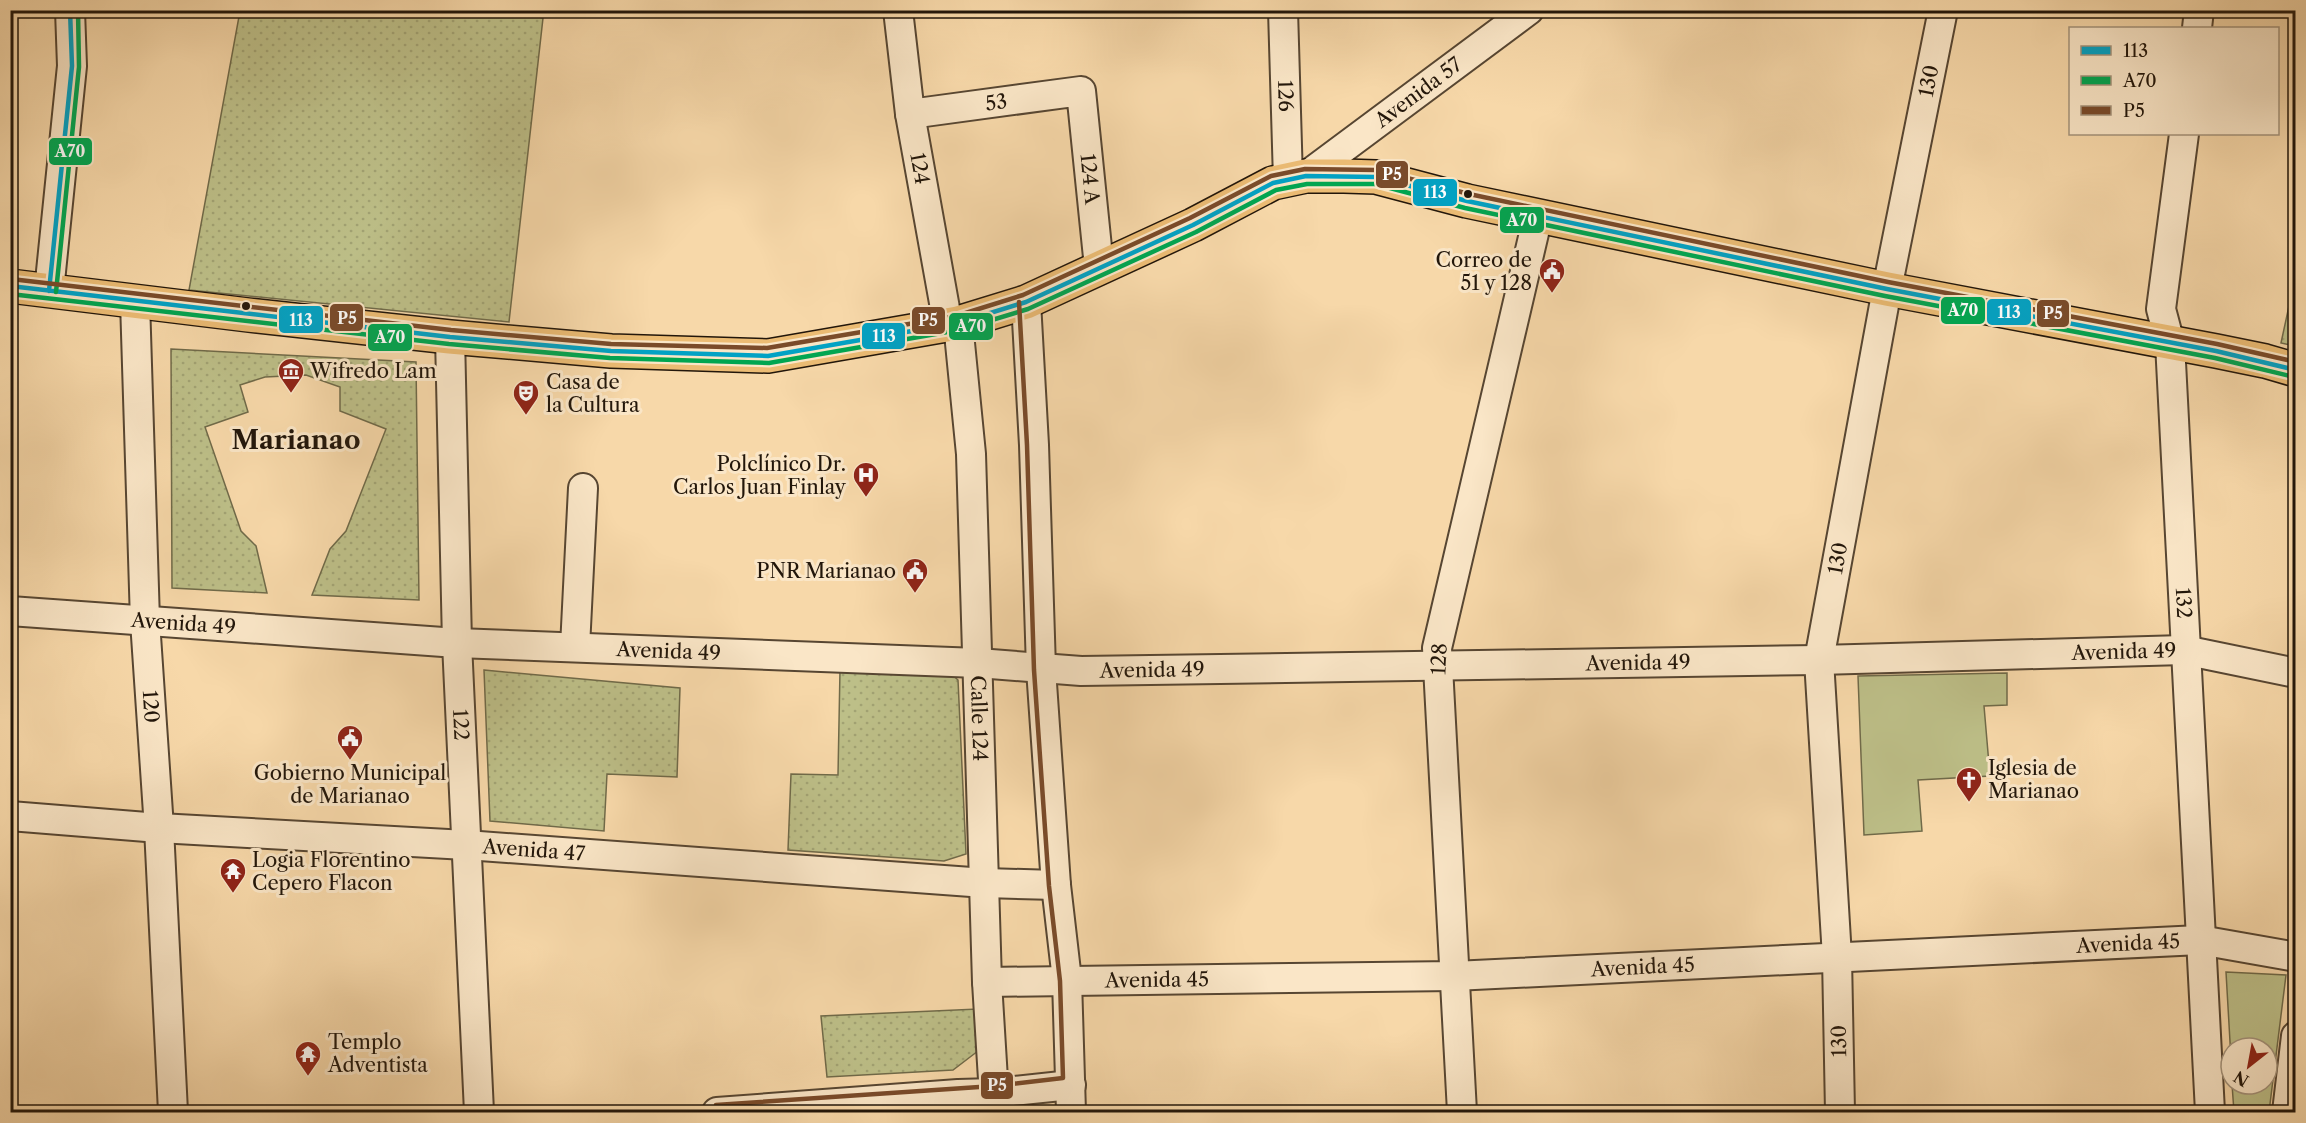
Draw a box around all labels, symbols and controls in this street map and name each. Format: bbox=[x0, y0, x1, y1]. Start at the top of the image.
legend bbox=[2069, 27, 2279, 135]
text: 113 bbox=[2123, 40, 2148, 62]
street label: Avenida 57 bbox=[1369, 52, 1467, 133]
street label: 130 bbox=[1914, 63, 1944, 99]
text: A70 bbox=[2122, 70, 2157, 92]
street label: 126 bbox=[1273, 80, 1298, 112]
street label: 53 bbox=[984, 89, 1009, 116]
text: P5 bbox=[2123, 100, 2145, 122]
line badge: A70 bbox=[48, 137, 93, 166]
text: A70 bbox=[54, 141, 85, 161]
street label: 124 bbox=[905, 151, 934, 186]
street label: 124 A bbox=[1075, 152, 1105, 207]
line badge: P5 bbox=[1375, 160, 1409, 189]
text: P5 bbox=[1382, 164, 1402, 184]
line badge: 113 bbox=[1412, 178, 1458, 207]
text: 113 bbox=[1423, 182, 1447, 202]
unlabelled marker bbox=[1462, 188, 1474, 200]
line badge: A70 bbox=[1499, 206, 1545, 234]
text: A70 bbox=[1506, 210, 1537, 230]
place label: Correo de 51 y 128 bbox=[1436, 248, 1532, 295]
public building icon: Correo de 51 y 128 bbox=[1537, 256, 1567, 294]
line badge: A70 bbox=[1940, 296, 1986, 325]
line badge: 113 bbox=[1986, 298, 2032, 326]
line badge: P5 bbox=[2036, 299, 2070, 328]
unlabelled marker bbox=[240, 300, 252, 312]
text: A70 bbox=[1947, 300, 1978, 320]
text: 113 bbox=[1997, 302, 2021, 322]
line badge: P5 bbox=[329, 303, 364, 332]
text: P5 bbox=[2043, 303, 2063, 323]
line badge: 113 bbox=[278, 305, 324, 334]
line badge: P5 bbox=[911, 306, 946, 335]
text: P5 bbox=[337, 308, 357, 328]
text: 113 bbox=[289, 310, 313, 330]
text: P5 bbox=[918, 310, 938, 330]
line badge: A70 bbox=[948, 312, 994, 341]
text: A70 bbox=[955, 316, 986, 336]
line badge: 113 bbox=[861, 322, 906, 350]
line badge: A70 bbox=[367, 323, 413, 352]
text: 113 bbox=[872, 326, 896, 346]
text: A70 bbox=[374, 327, 405, 347]
museum icon: Wifredo Lam bbox=[276, 356, 306, 394]
place label: Wifredo Lam bbox=[309, 359, 437, 383]
place label: Casa de la Cultura bbox=[546, 370, 640, 417]
theatre icon: Casa de la Cultura bbox=[511, 378, 541, 416]
district label: Marianao bbox=[232, 424, 360, 456]
place label: Polclínico Dr. Carlos Juan Finlay bbox=[673, 452, 847, 499]
hospital icon: Polclínico Dr. Carlos Juan Finlay bbox=[851, 460, 881, 498]
street label: 130 bbox=[1823, 540, 1852, 576]
public building icon: PNR Marianao bbox=[900, 556, 930, 594]
place label: PNR Marianao bbox=[756, 559, 896, 583]
street label: 132 bbox=[2171, 587, 2196, 619]
street label: Avenida 49 bbox=[129, 608, 237, 639]
street label: Avenida 49 bbox=[615, 637, 722, 665]
street label: Avenida 49 bbox=[2070, 638, 2177, 665]
street label: 128 bbox=[1426, 643, 1452, 675]
street label: Avenida 49 bbox=[1585, 650, 1691, 675]
street label: Avenida 49 bbox=[1099, 657, 1205, 683]
street label: Calle 124 bbox=[966, 675, 992, 762]
street label: 120 bbox=[138, 690, 164, 724]
street label: 122 bbox=[448, 709, 474, 741]
public building icon: Gobierno Municipal de Marianao bbox=[335, 723, 365, 761]
place label: Iglesia de Marianao bbox=[1988, 756, 2079, 803]
place label: Gobierno Municipal de Marianao bbox=[254, 761, 446, 808]
church icon: Iglesia de Marianao bbox=[1954, 765, 1984, 803]
street label: Avenida 47 bbox=[481, 834, 586, 866]
place label: Logia Florentino Cepero Flacon bbox=[252, 848, 411, 895]
temple icon: Logia Florentino Cepero Flacon bbox=[218, 856, 248, 894]
street label: Avenida 45 bbox=[2075, 929, 2181, 958]
street label: Avenida 45 bbox=[1589, 952, 1695, 981]
street label: Avenida 45 bbox=[1104, 967, 1209, 992]
street label: 130 bbox=[1827, 1025, 1851, 1057]
place label: Templo Adventista bbox=[327, 1030, 428, 1077]
north arrow bbox=[2219, 1036, 2279, 1096]
temple icon: Templo Adventista bbox=[293, 1039, 323, 1077]
text: N bbox=[2230, 1067, 2252, 1091]
line badge: P5 bbox=[980, 1071, 1014, 1100]
text: P5 bbox=[987, 1075, 1007, 1095]

